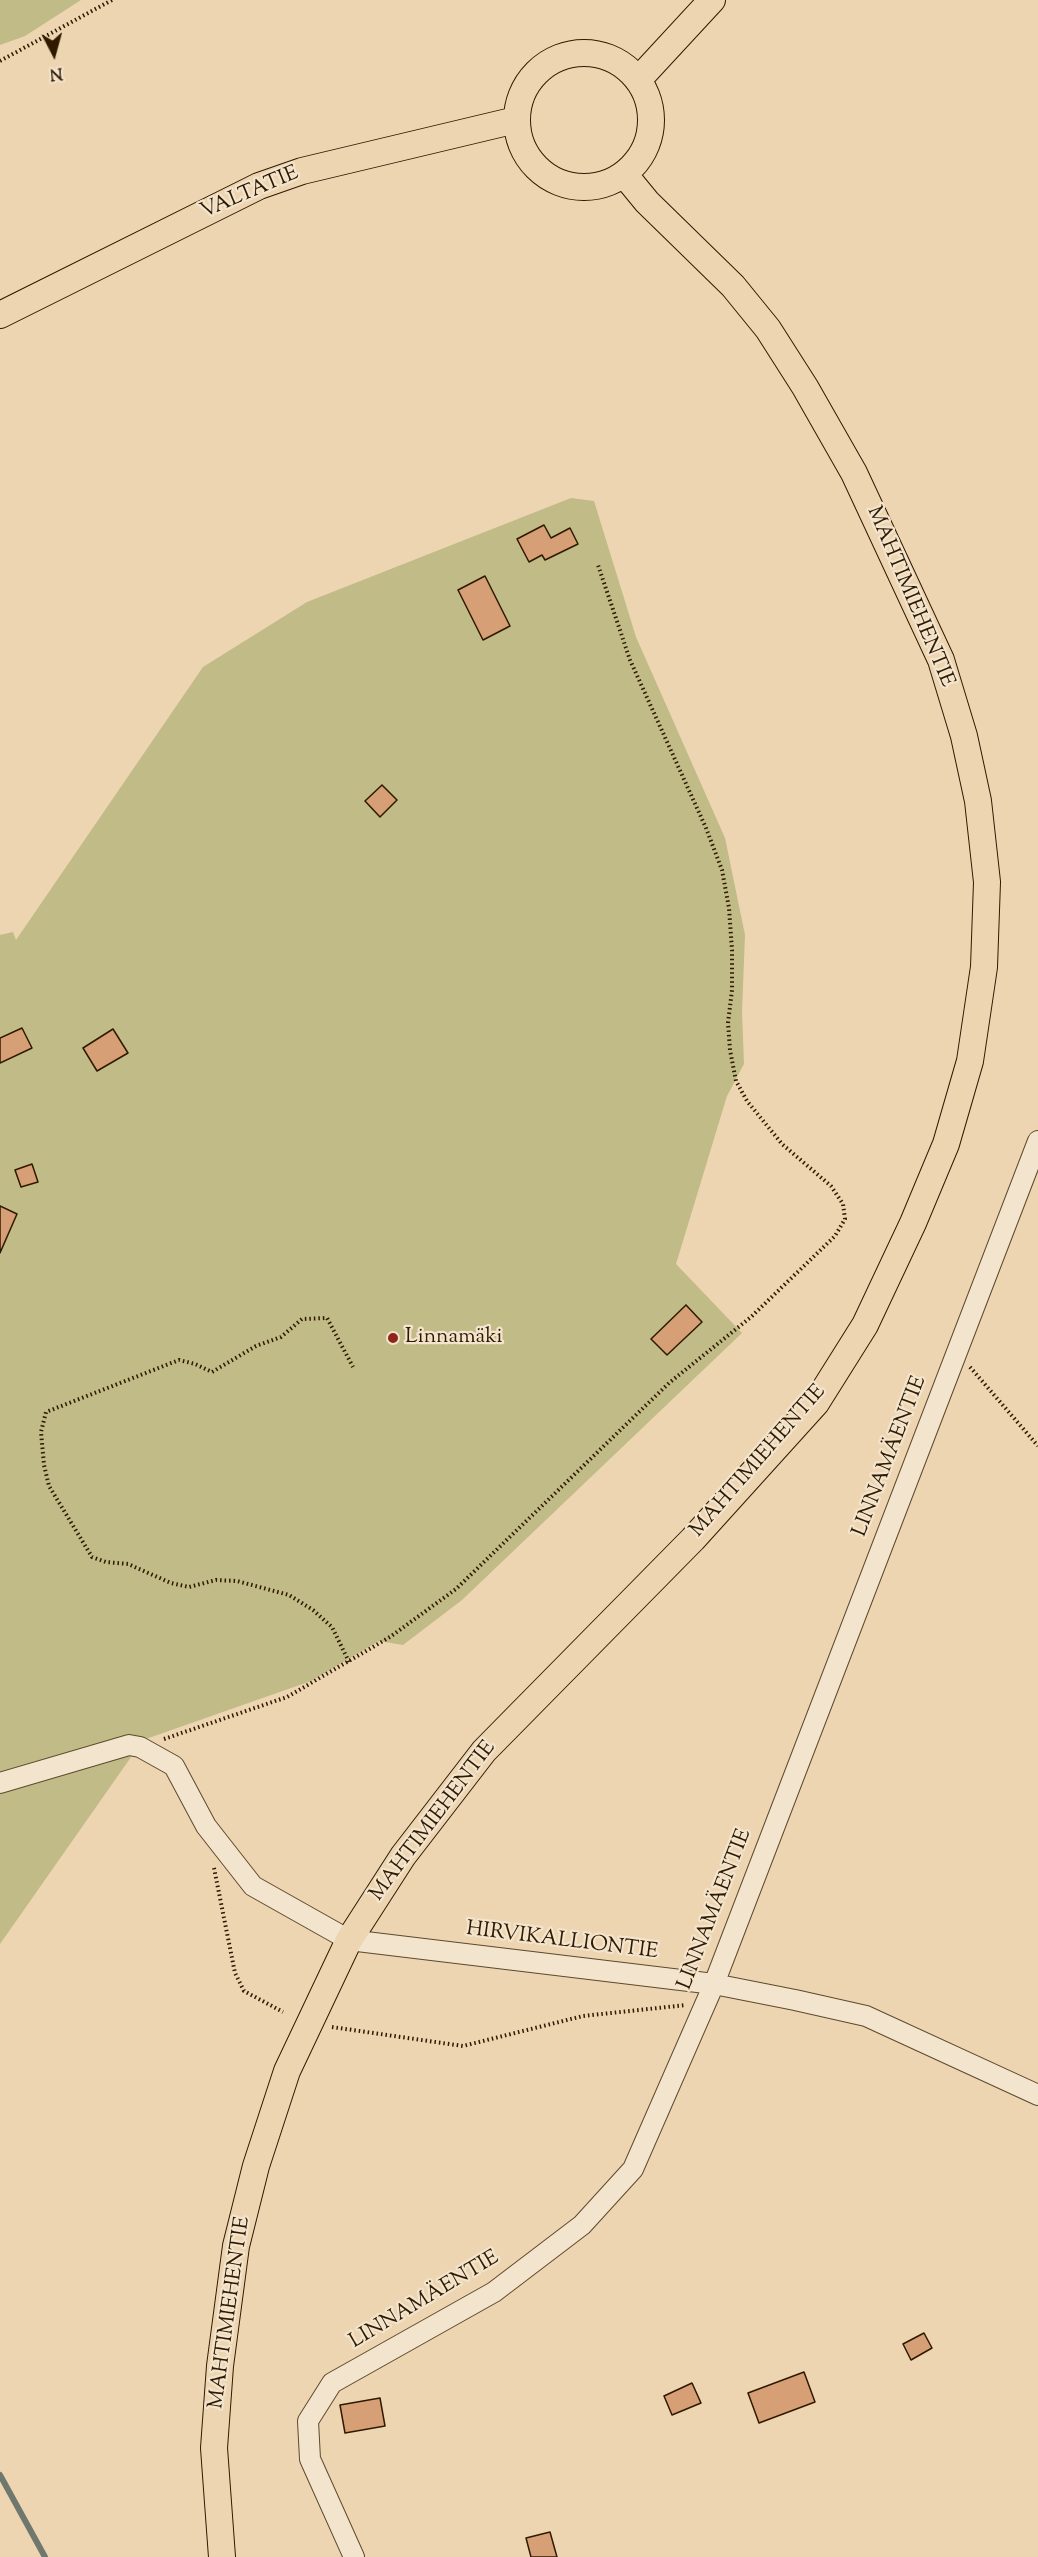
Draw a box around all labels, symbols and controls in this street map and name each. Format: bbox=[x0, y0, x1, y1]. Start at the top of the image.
north arrow bbox=[24, 24, 84, 84]
text: N bbox=[48, 60, 63, 85]
street label: VALTATIE bbox=[197, 162, 303, 226]
street label: MAHTIMIEHENTIE bbox=[860, 503, 958, 691]
place label: Linnamäki bbox=[405, 1325, 503, 1351]
marker: Linnamäki bbox=[386, 1331, 400, 1345]
street label: LINNAMÄENTIE bbox=[849, 1373, 933, 1541]
street label: MAHTIMIEHENTIE bbox=[686, 1381, 832, 1543]
street label: MAHTIMIEHENTIE bbox=[366, 1737, 502, 1907]
street label: LINNAMÄENTIE bbox=[674, 1826, 758, 1994]
street label: HIRVIKALLIONTIE bbox=[465, 1918, 659, 1966]
street label: MAHTIMIEHENTIE bbox=[205, 2215, 257, 2411]
street label: LINNAMÄENTIE bbox=[346, 2246, 504, 2356]

